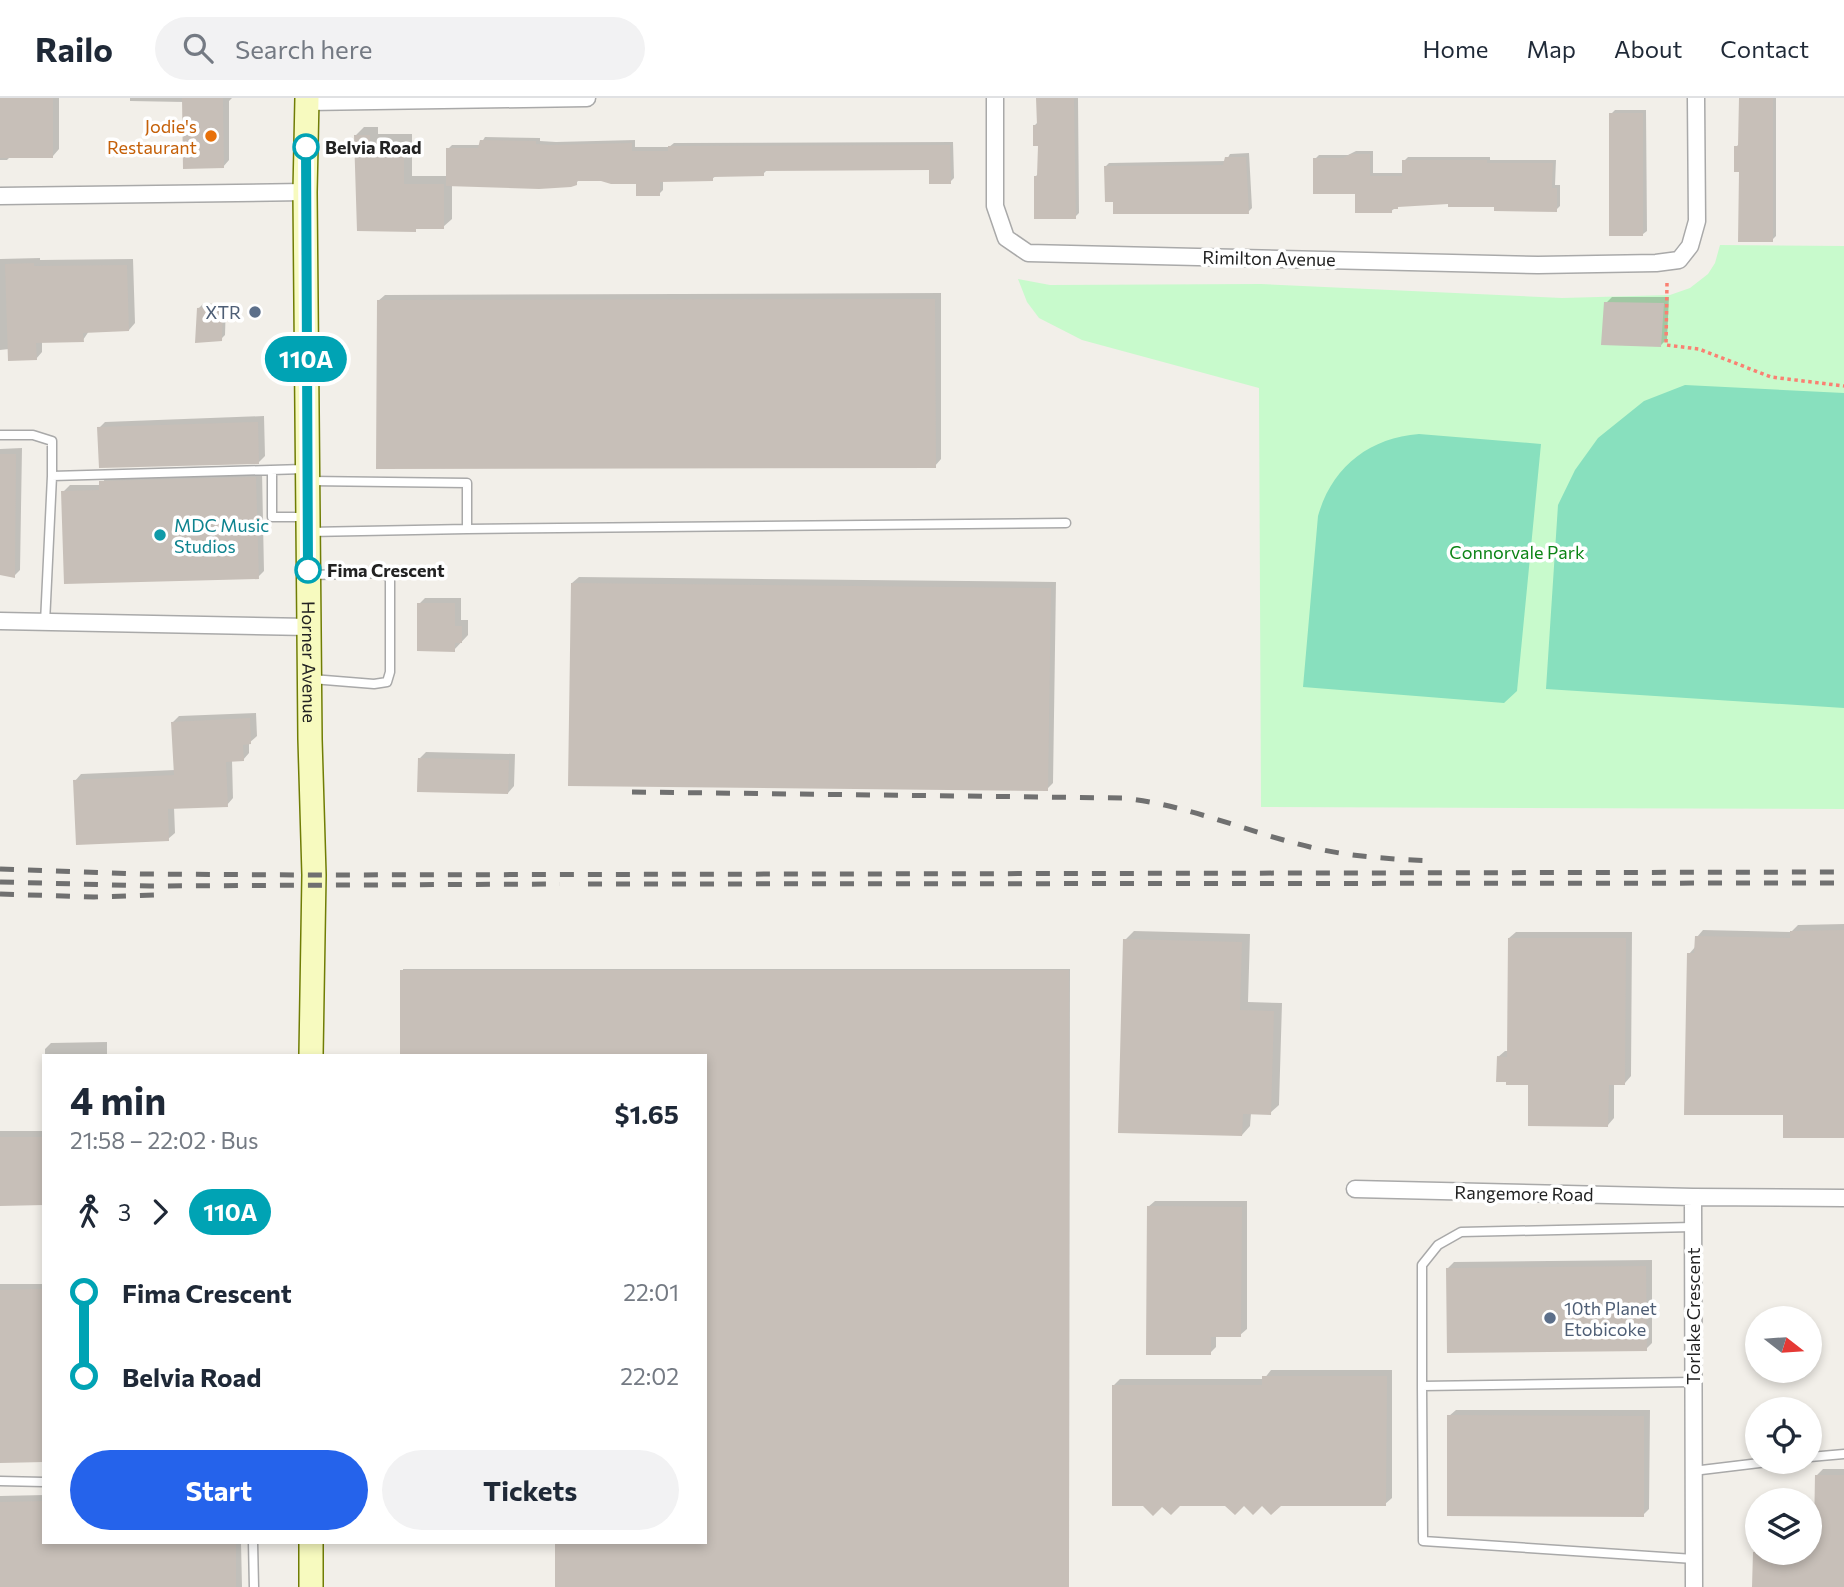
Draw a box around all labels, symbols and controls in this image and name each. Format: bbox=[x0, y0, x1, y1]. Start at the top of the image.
search box bbox=[155, 17, 645, 80]
text: Railo bbox=[35, 28, 113, 69]
icon: search bbox=[179, 29, 217, 67]
text: Search here bbox=[235, 33, 372, 64]
text: Home bbox=[1423, 34, 1489, 63]
text: Map bbox=[1527, 34, 1576, 63]
text: About bbox=[1614, 34, 1682, 63]
text: Contact bbox=[1720, 34, 1809, 63]
place label: Jodie's Restaurant bbox=[107, 115, 197, 158]
marker: Jodie's Restaurant bbox=[203, 128, 219, 144]
marker: Belvia Road bbox=[293, 134, 319, 160]
place label: Belvia Road bbox=[325, 136, 422, 158]
street label: Rimilton Avenue bbox=[1202, 246, 1336, 270]
place label: XTR bbox=[205, 301, 241, 323]
marker: XTR bbox=[247, 304, 263, 320]
line badge: 110A bbox=[257, 336, 355, 382]
text: 110A bbox=[279, 344, 333, 373]
place label: MDC Music Studios bbox=[174, 514, 269, 557]
marker: MDC Music Studios bbox=[152, 527, 168, 543]
park label: Connorvale Park bbox=[1449, 541, 1585, 563]
marker: Fima Crescent bbox=[295, 557, 321, 583]
place label: Fima Crescent bbox=[327, 559, 445, 581]
street label: Horner Avenue bbox=[298, 601, 321, 723]
text: 4 min bbox=[70, 1076, 166, 1123]
text: $1.65 bbox=[615, 1098, 679, 1129]
text: 21:58 – 22:02 · Bus bbox=[70, 1126, 259, 1154]
street label: Rangemore Road bbox=[1454, 1181, 1594, 1205]
icon: walk bbox=[70, 1193, 108, 1231]
icon: forward bbox=[141, 1193, 179, 1231]
text: 110A bbox=[203, 1197, 257, 1226]
text: 3 bbox=[118, 1198, 131, 1226]
street label: Torlake Crescent bbox=[1682, 1247, 1704, 1385]
text: Fima Crescent bbox=[122, 1277, 292, 1308]
text: 22:01 bbox=[623, 1278, 679, 1306]
place label: 10th Planet Etobicoke bbox=[1564, 1297, 1657, 1340]
north arrow bbox=[1745, 1306, 1822, 1382]
map controls bbox=[1745, 1306, 1822, 1565]
marker: 10th Planet Etobicoke bbox=[1542, 1310, 1558, 1326]
text: Belvia Road bbox=[122, 1361, 262, 1392]
text: 22:02 bbox=[620, 1362, 679, 1390]
button: locate bbox=[1745, 1397, 1822, 1474]
button: Start bbox=[70, 1450, 368, 1530]
button: Tickets bbox=[382, 1450, 679, 1530]
button: layers bbox=[1745, 1488, 1822, 1565]

